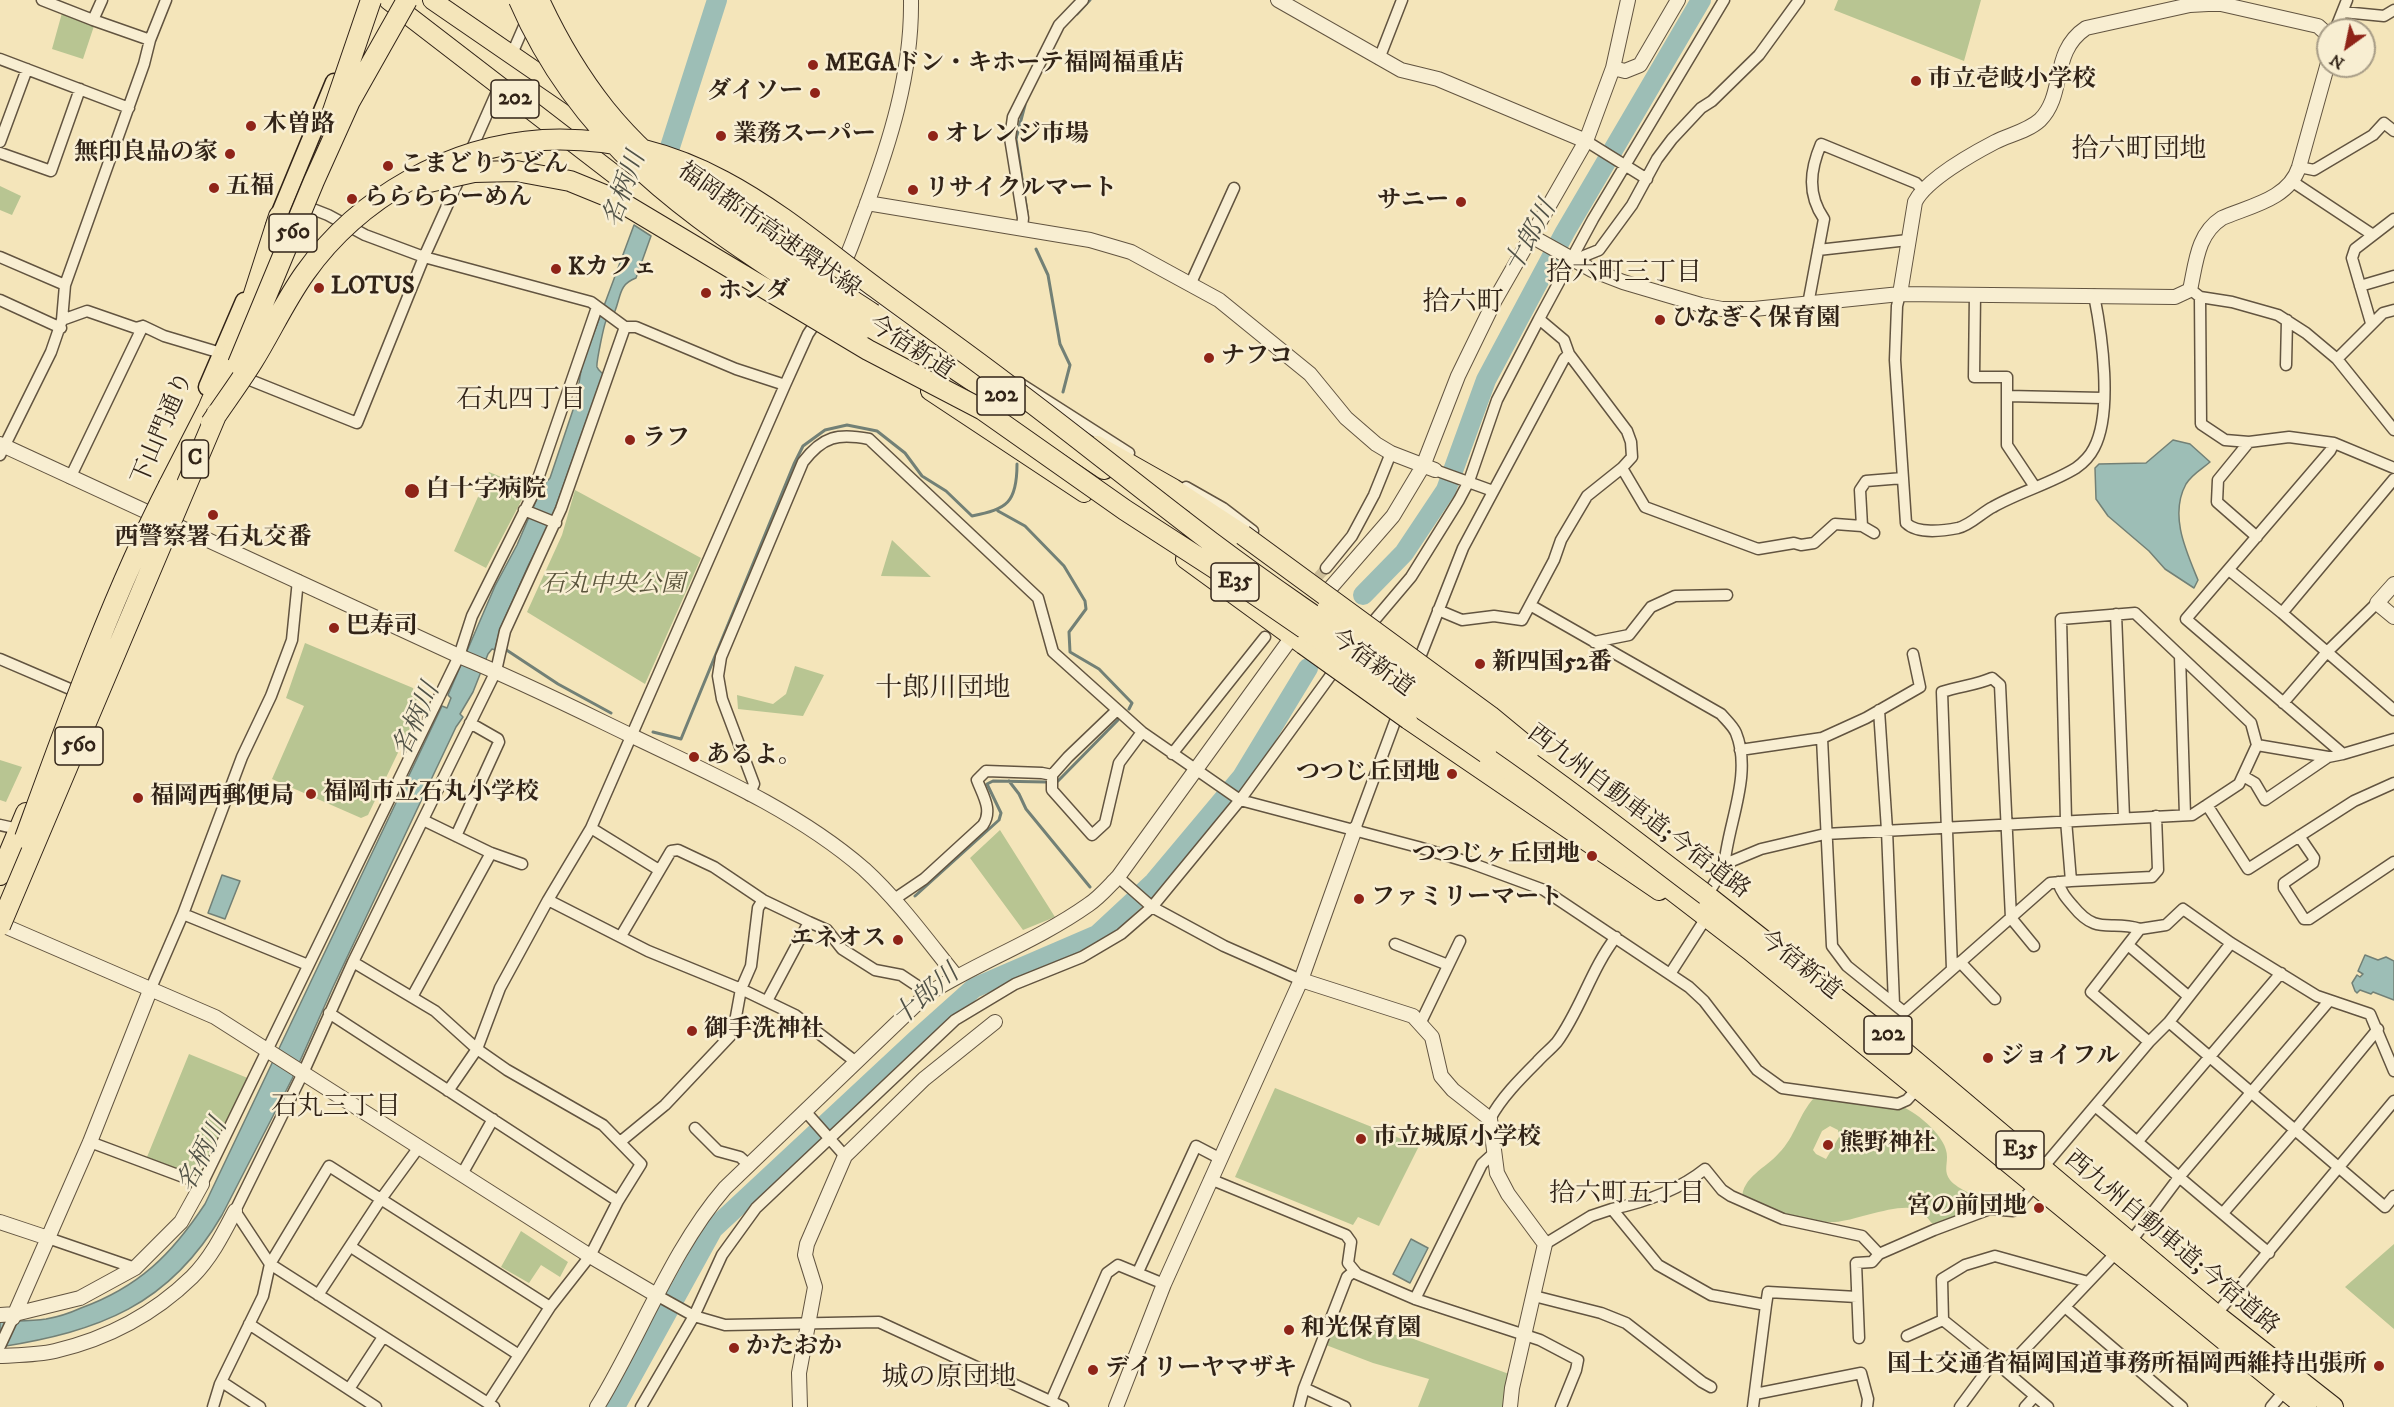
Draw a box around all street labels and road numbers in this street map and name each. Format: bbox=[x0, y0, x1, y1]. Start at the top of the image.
road number: 202 bbox=[491, 80, 539, 118]
street label: 福岡都市高速環状線 bbox=[671, 157, 865, 305]
road number: 560 bbox=[269, 214, 317, 252]
street label: 今宿新道 bbox=[862, 311, 958, 387]
street label: 下山門通り bbox=[127, 368, 201, 490]
road number: 202 bbox=[977, 377, 1025, 415]
road number: C bbox=[182, 440, 208, 478]
road number: E35 bbox=[1211, 563, 1259, 601]
street label: 今宿新道 bbox=[1324, 624, 1418, 704]
street label: 西九州自動車道;今宿道路 bbox=[1521, 720, 1755, 906]
road number: 560 bbox=[55, 727, 103, 765]
street label: 今宿新道 bbox=[1752, 925, 1846, 1007]
road number: 202 bbox=[1864, 1016, 1912, 1054]
road number: E35 bbox=[1996, 1131, 2044, 1169]
street label: 西九州自動車道;今宿道路 bbox=[2058, 1146, 2284, 1342]

